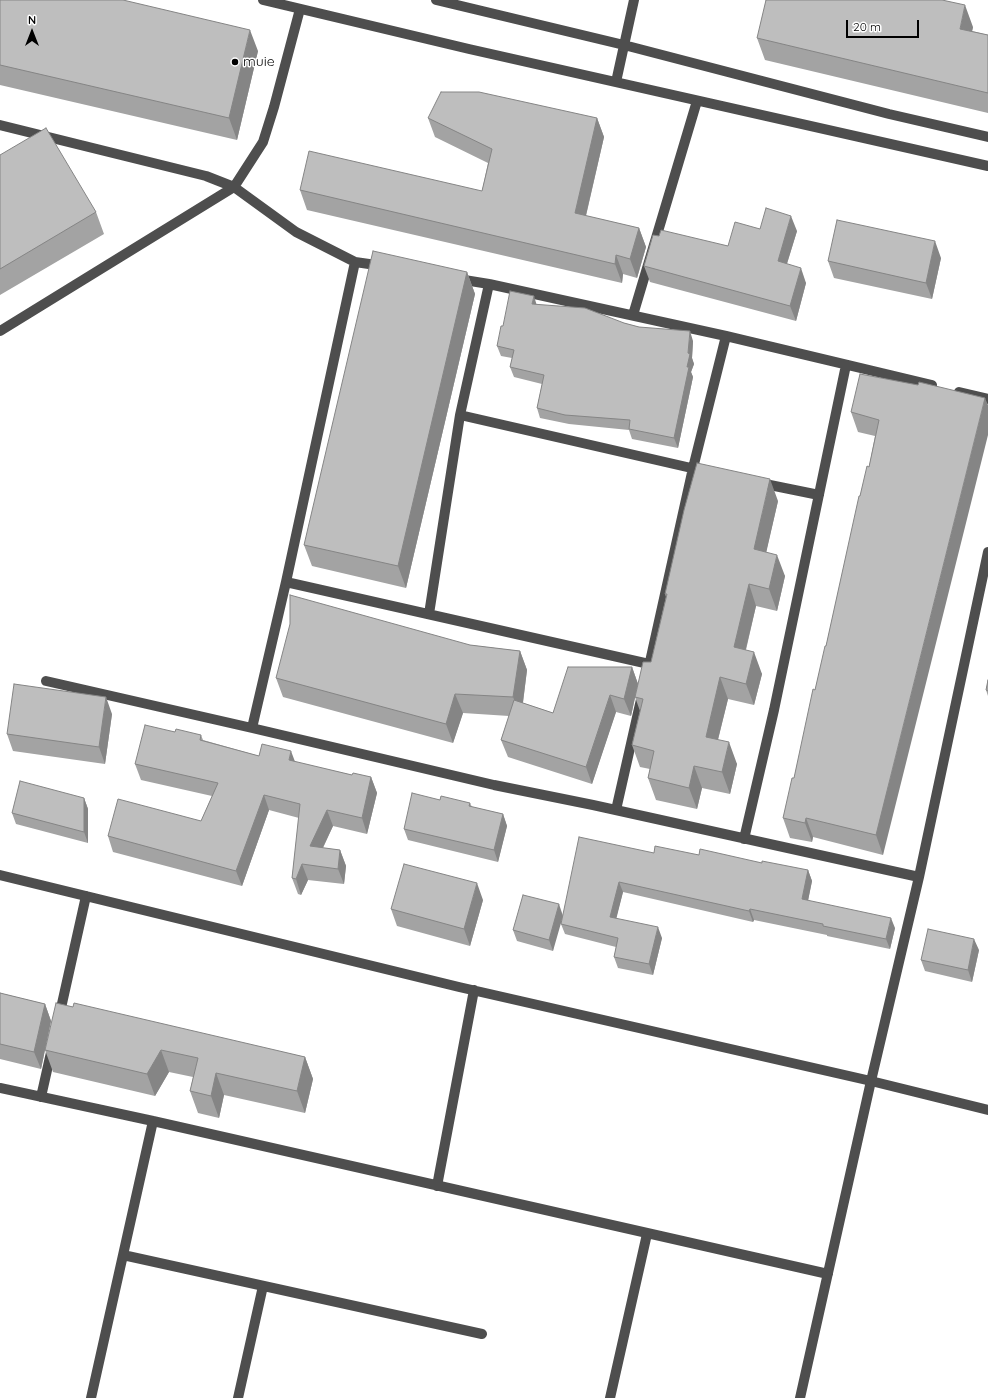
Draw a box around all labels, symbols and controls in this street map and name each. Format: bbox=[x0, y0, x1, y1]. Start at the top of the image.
north arrow bbox=[12, 12, 52, 52]
scale bar bbox=[848, 12, 921, 38]
text: N bbox=[28, 13, 36, 27]
text: 20 m bbox=[853, 19, 881, 34]
place label: muie bbox=[243, 54, 275, 70]
marker: muie bbox=[230, 57, 240, 67]

